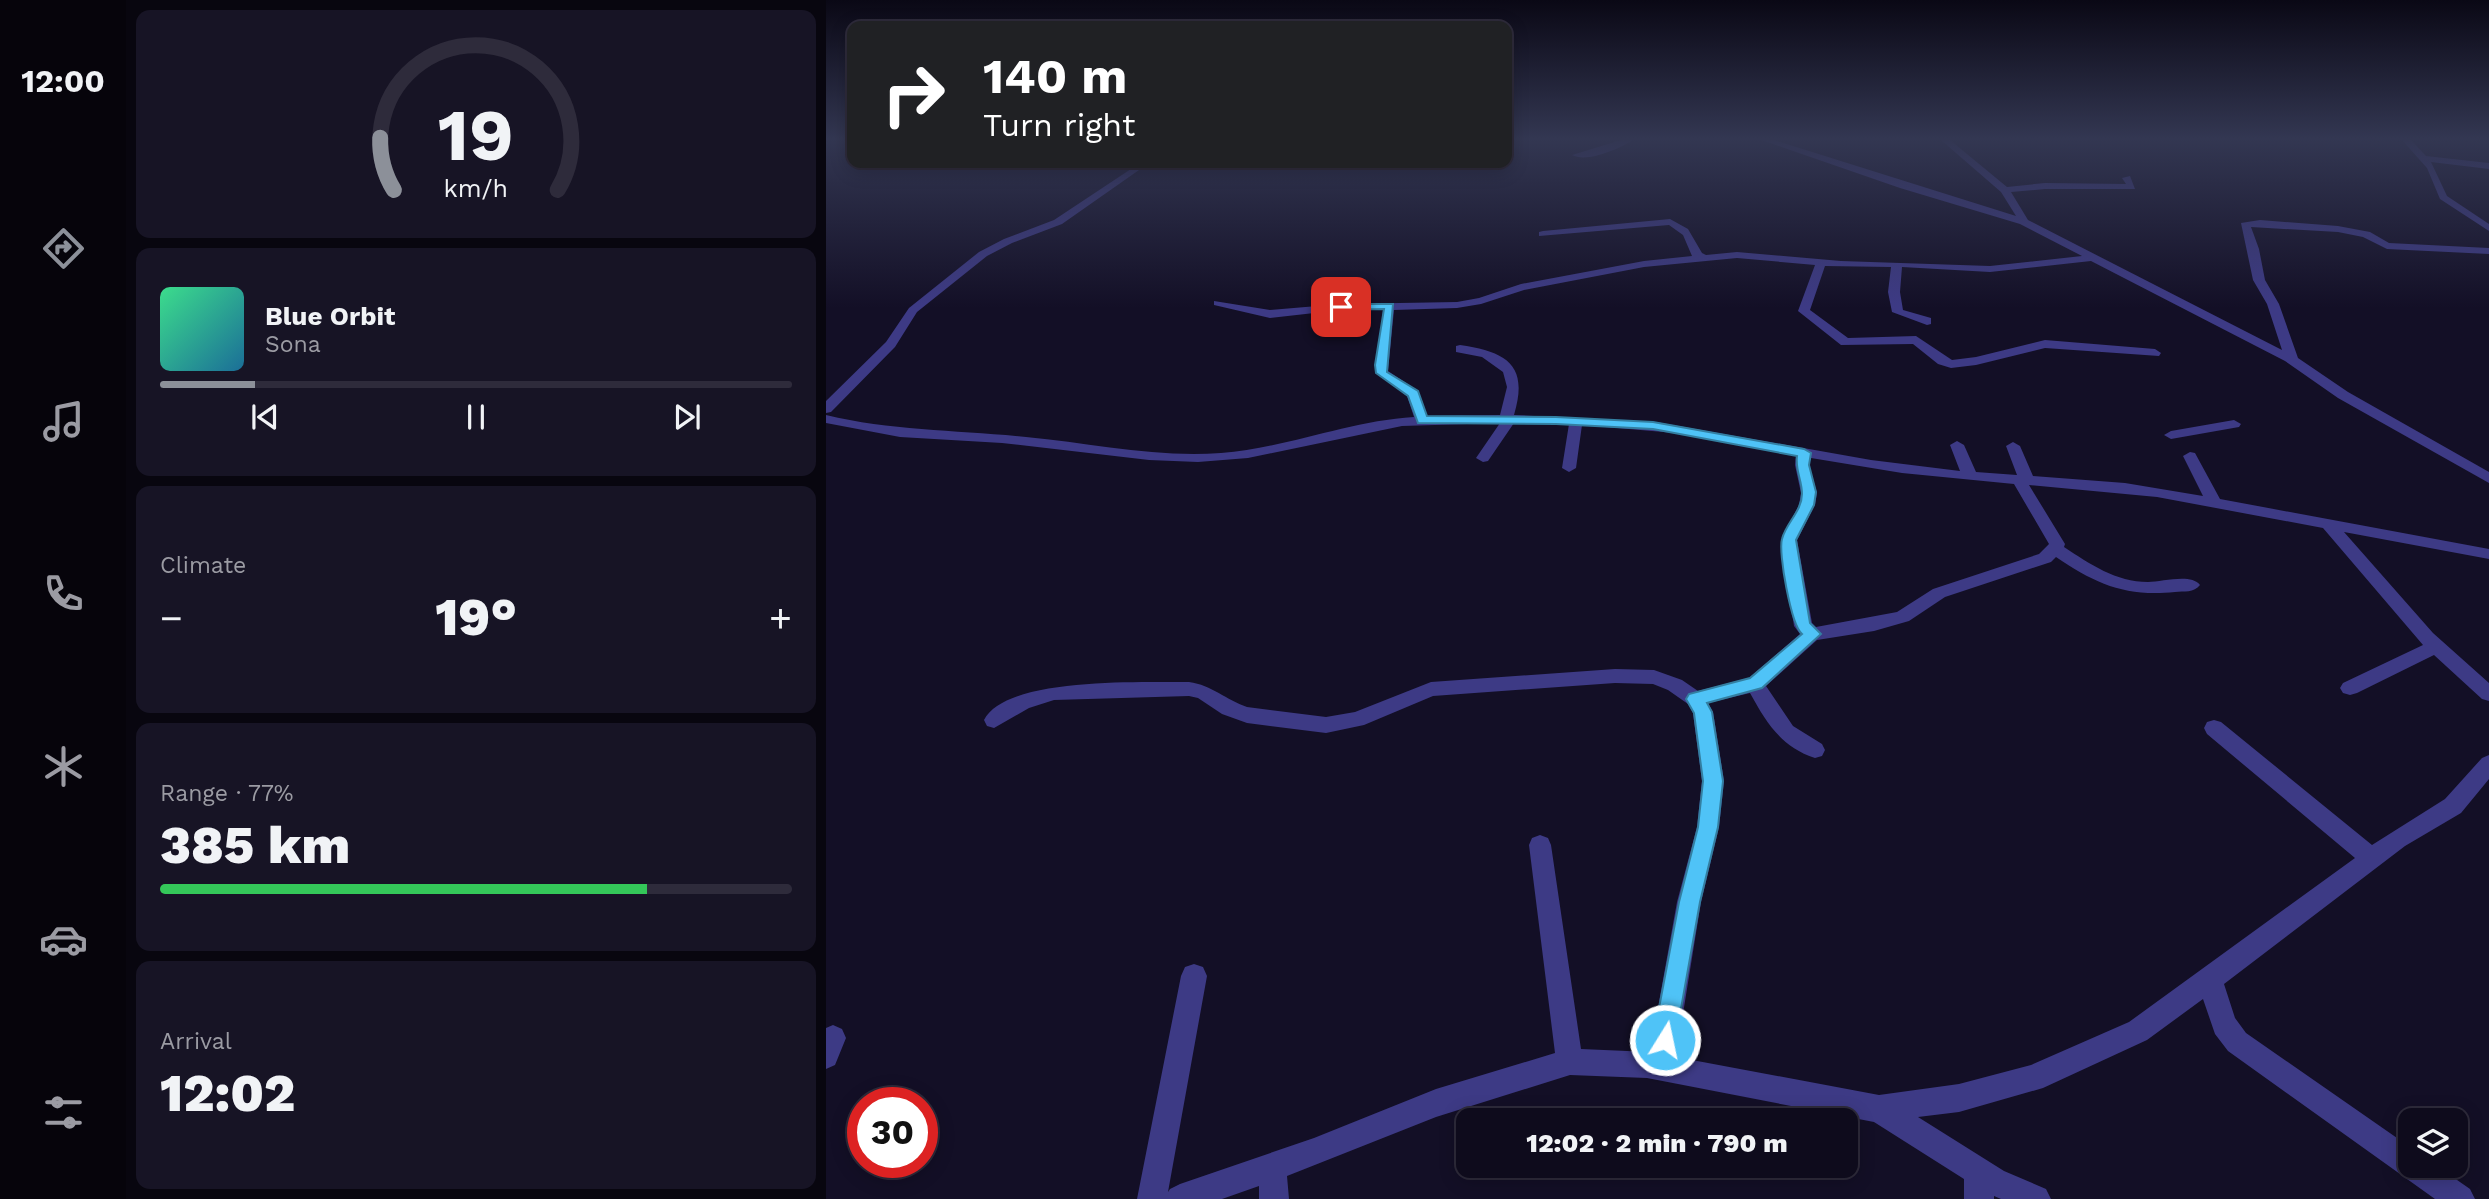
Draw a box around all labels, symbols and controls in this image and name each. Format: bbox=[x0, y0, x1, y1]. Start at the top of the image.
text: 140 m bbox=[983, 47, 1127, 105]
icon: right bbox=[868, 49, 959, 140]
text: 12:00 bbox=[21, 62, 105, 100]
text: 19 bbox=[438, 92, 514, 178]
text: Turn right bbox=[983, 106, 1135, 144]
text: km/h bbox=[444, 174, 508, 203]
icon: directions bbox=[39, 224, 88, 273]
pin bbox=[1311, 277, 1371, 337]
icon: arrive bbox=[1322, 288, 1360, 326]
text: Blue Orbit bbox=[265, 301, 395, 331]
text: Sona bbox=[265, 331, 321, 358]
icon: music bbox=[39, 397, 88, 446]
icon: previous bbox=[246, 398, 284, 436]
icon: pause bbox=[457, 398, 495, 436]
icon: next bbox=[668, 398, 706, 436]
text: Climate bbox=[160, 552, 246, 579]
icon: phone bbox=[39, 569, 88, 618]
text: 19° bbox=[435, 587, 517, 648]
text: − bbox=[160, 596, 183, 640]
text: + bbox=[769, 596, 792, 640]
icon: climate bbox=[39, 742, 88, 791]
text: Range · 77% bbox=[160, 780, 294, 807]
text: 385 km bbox=[160, 815, 350, 876]
icon: car bbox=[39, 915, 88, 964]
position arrow bbox=[1628, 1003, 1702, 1077]
text: Arrival bbox=[160, 1028, 232, 1055]
text: 12:02 bbox=[160, 1063, 295, 1124]
speed limit sign: 30 bbox=[847, 1087, 938, 1178]
icon: filters bbox=[39, 1088, 88, 1137]
map controls bbox=[2398, 1108, 2468, 1178]
button: layers bbox=[2398, 1108, 2468, 1178]
text: 12:02 · 2 min · 790 m bbox=[1526, 1128, 1788, 1158]

